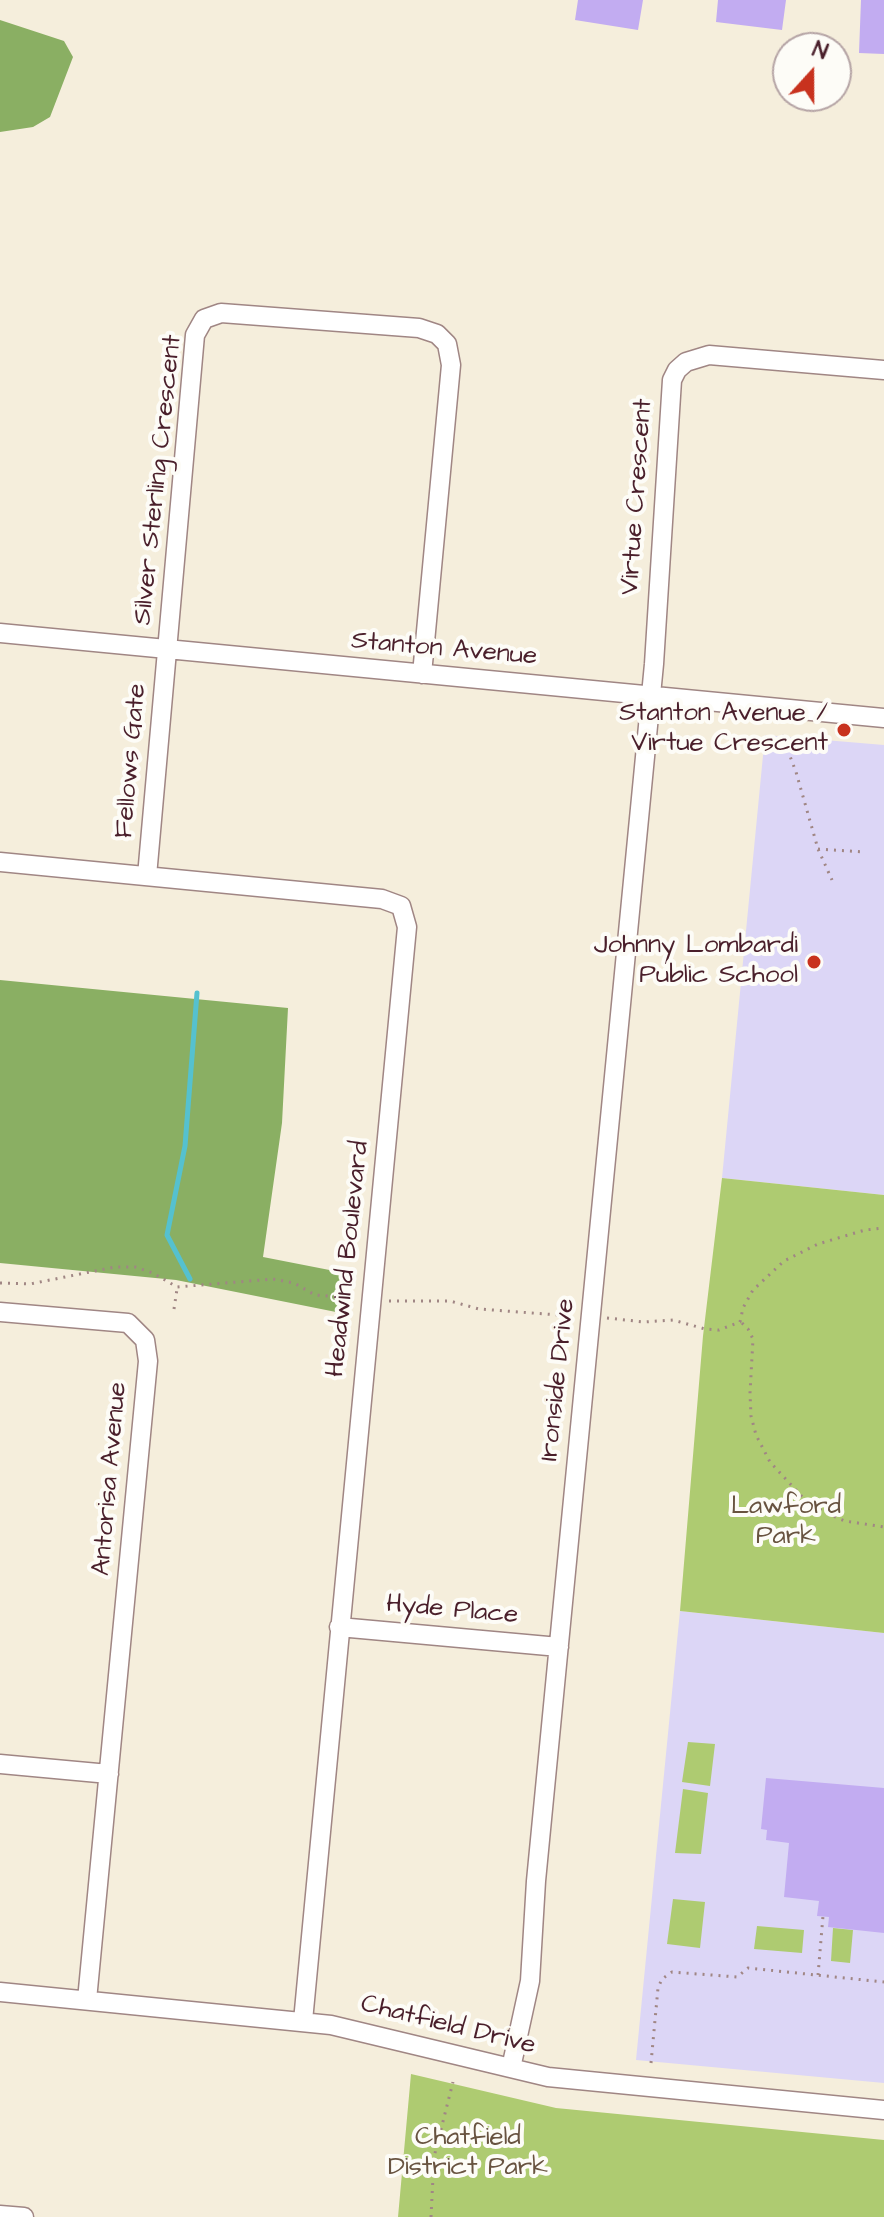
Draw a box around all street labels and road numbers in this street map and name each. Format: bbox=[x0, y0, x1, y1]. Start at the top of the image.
street label: Silver Sterling Crescent bbox=[128, 333, 190, 627]
street label: Virtue Crescent bbox=[616, 398, 660, 596]
street label: Stanton Avenue bbox=[350, 626, 538, 674]
street label: Fellows Gate bbox=[110, 682, 154, 840]
street label: Headwind Boulevard bbox=[321, 1140, 377, 1378]
street label: Ironside Drive bbox=[535, 1297, 583, 1463]
street label: Antorisa Avenue bbox=[87, 1381, 135, 1577]
street label: Hyde Place bbox=[385, 1590, 519, 1632]
street label: Chatfield Drive bbox=[357, 1989, 539, 2063]

